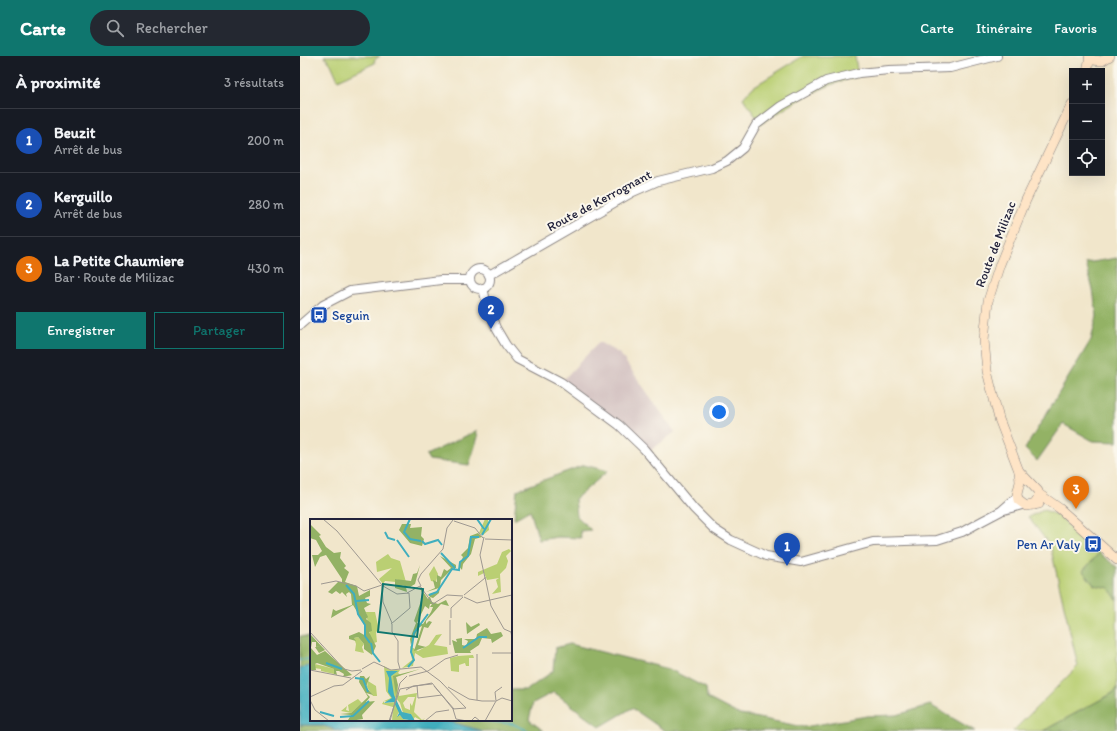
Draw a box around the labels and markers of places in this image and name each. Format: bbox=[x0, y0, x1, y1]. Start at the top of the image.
pin: 2 bbox=[478, 296, 504, 329]
bus stop icon: Seguin bbox=[309, 305, 329, 325]
place label: Seguin bbox=[332, 308, 370, 323]
pin: 3 bbox=[1063, 476, 1089, 509]
pin: 1 bbox=[774, 533, 800, 566]
bus stop icon: Pen Ar Valy bbox=[1083, 534, 1103, 554]
place label: Pen Ar Valy bbox=[1017, 537, 1080, 552]

